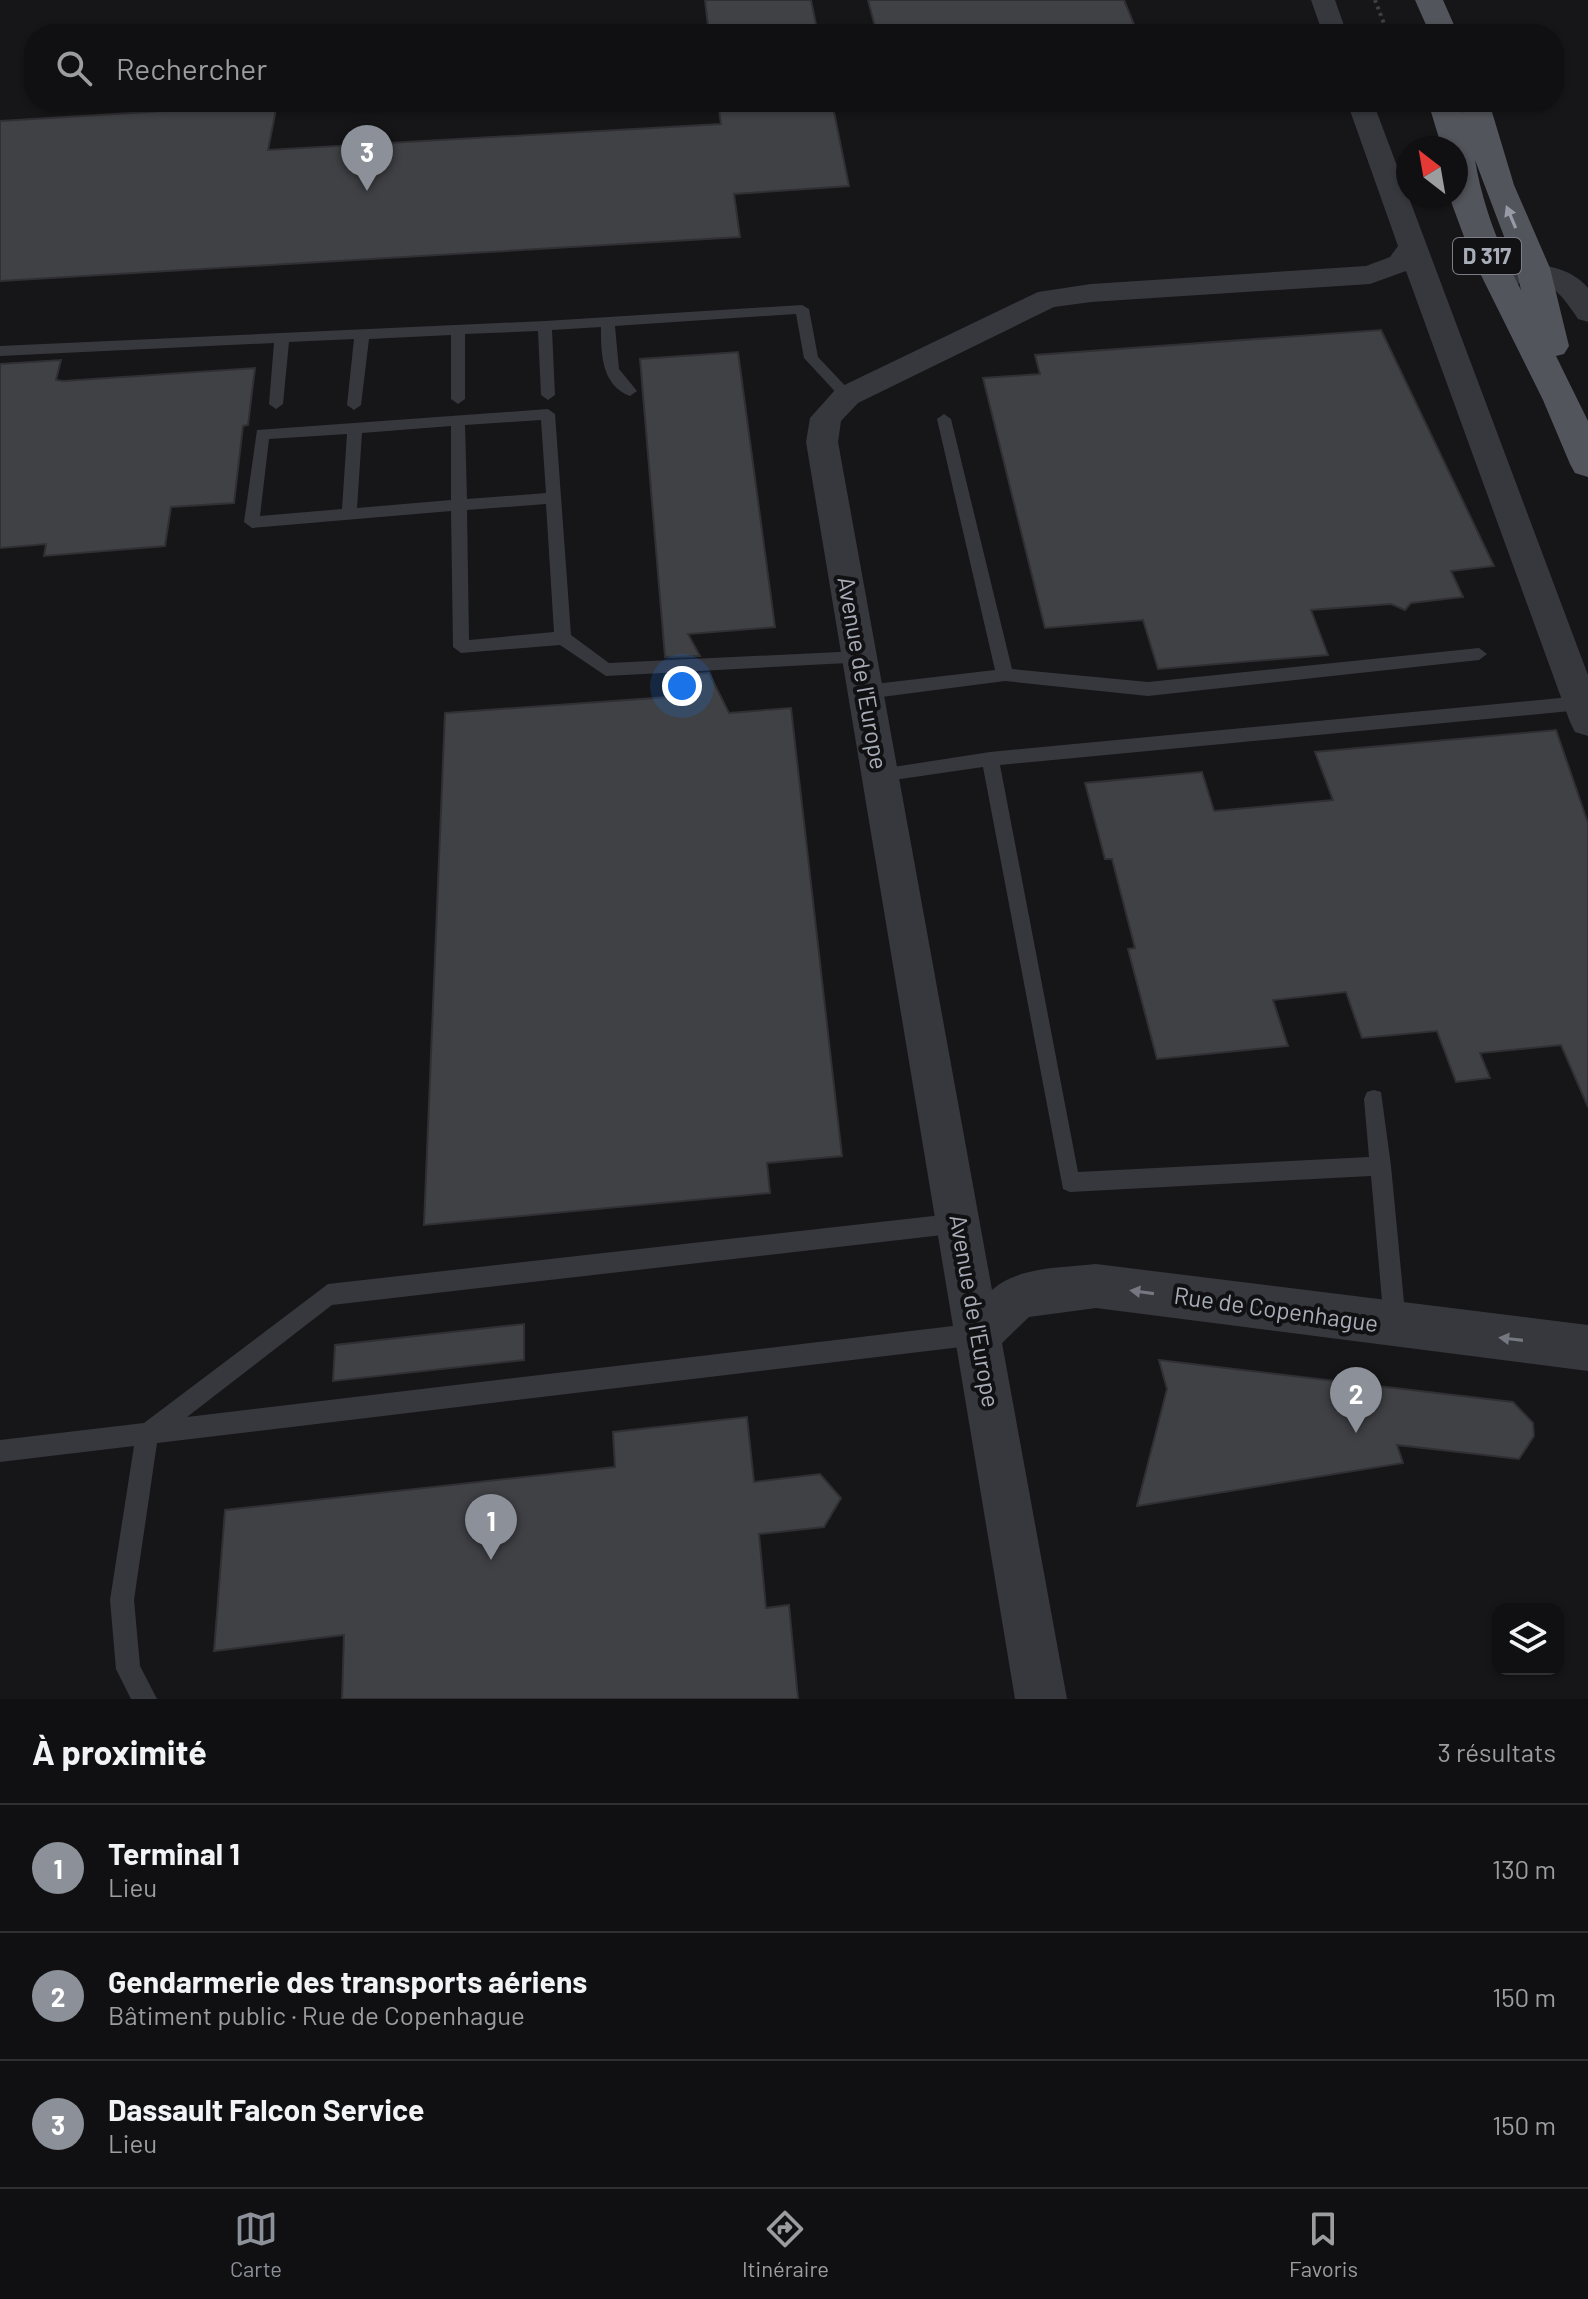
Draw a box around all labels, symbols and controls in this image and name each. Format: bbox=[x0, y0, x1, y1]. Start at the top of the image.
search box bbox=[24, 24, 1564, 112]
icon: search bbox=[52, 46, 96, 90]
text: Rechercher bbox=[116, 50, 267, 86]
pin: 3 bbox=[341, 125, 393, 191]
north arrow bbox=[1396, 136, 1468, 208]
one-way arrow bbox=[1505, 205, 1518, 229]
road number: D 317 bbox=[1453, 238, 1521, 274]
street label: Avenue de l'Europe bbox=[832, 574, 895, 771]
your location bbox=[662, 666, 702, 706]
street label: Avenue de l'Europe bbox=[944, 1212, 1007, 1409]
street label: Rue de Copenhague bbox=[1172, 1280, 1380, 1337]
one-way arrow bbox=[1129, 1285, 1154, 1298]
one-way arrow bbox=[1498, 1333, 1523, 1346]
pin: 2 bbox=[1330, 1367, 1382, 1433]
pin: 1 bbox=[465, 1494, 517, 1560]
map controls bbox=[1492, 1603, 1564, 1675]
button: layers bbox=[1492, 1603, 1564, 1675]
text: À proximité bbox=[32, 1731, 207, 1772]
text: 3 résultats bbox=[1437, 1736, 1556, 1767]
text: Terminal 1 bbox=[108, 1835, 240, 1871]
text: 1 bbox=[53, 1853, 63, 1884]
text: 130 m bbox=[1492, 1853, 1556, 1884]
text: Lieu bbox=[108, 1871, 157, 1902]
text: Gendarmerie des transports aériens bbox=[108, 1963, 587, 1999]
text: 2 bbox=[51, 1981, 65, 2012]
text: 150 m bbox=[1492, 1981, 1556, 2012]
text: Bâtiment public · Rue de Copenhague bbox=[108, 1999, 525, 2030]
text: Dassault Falcon Service bbox=[108, 2091, 424, 2127]
text: 3 bbox=[51, 2109, 65, 2140]
text: 150 m bbox=[1492, 2109, 1556, 2140]
text: Lieu bbox=[108, 2127, 157, 2158]
tab: Carte bbox=[230, 2207, 282, 2281]
tab: Itinéraire bbox=[742, 2207, 829, 2281]
tab: Favoris bbox=[1289, 2207, 1358, 2281]

